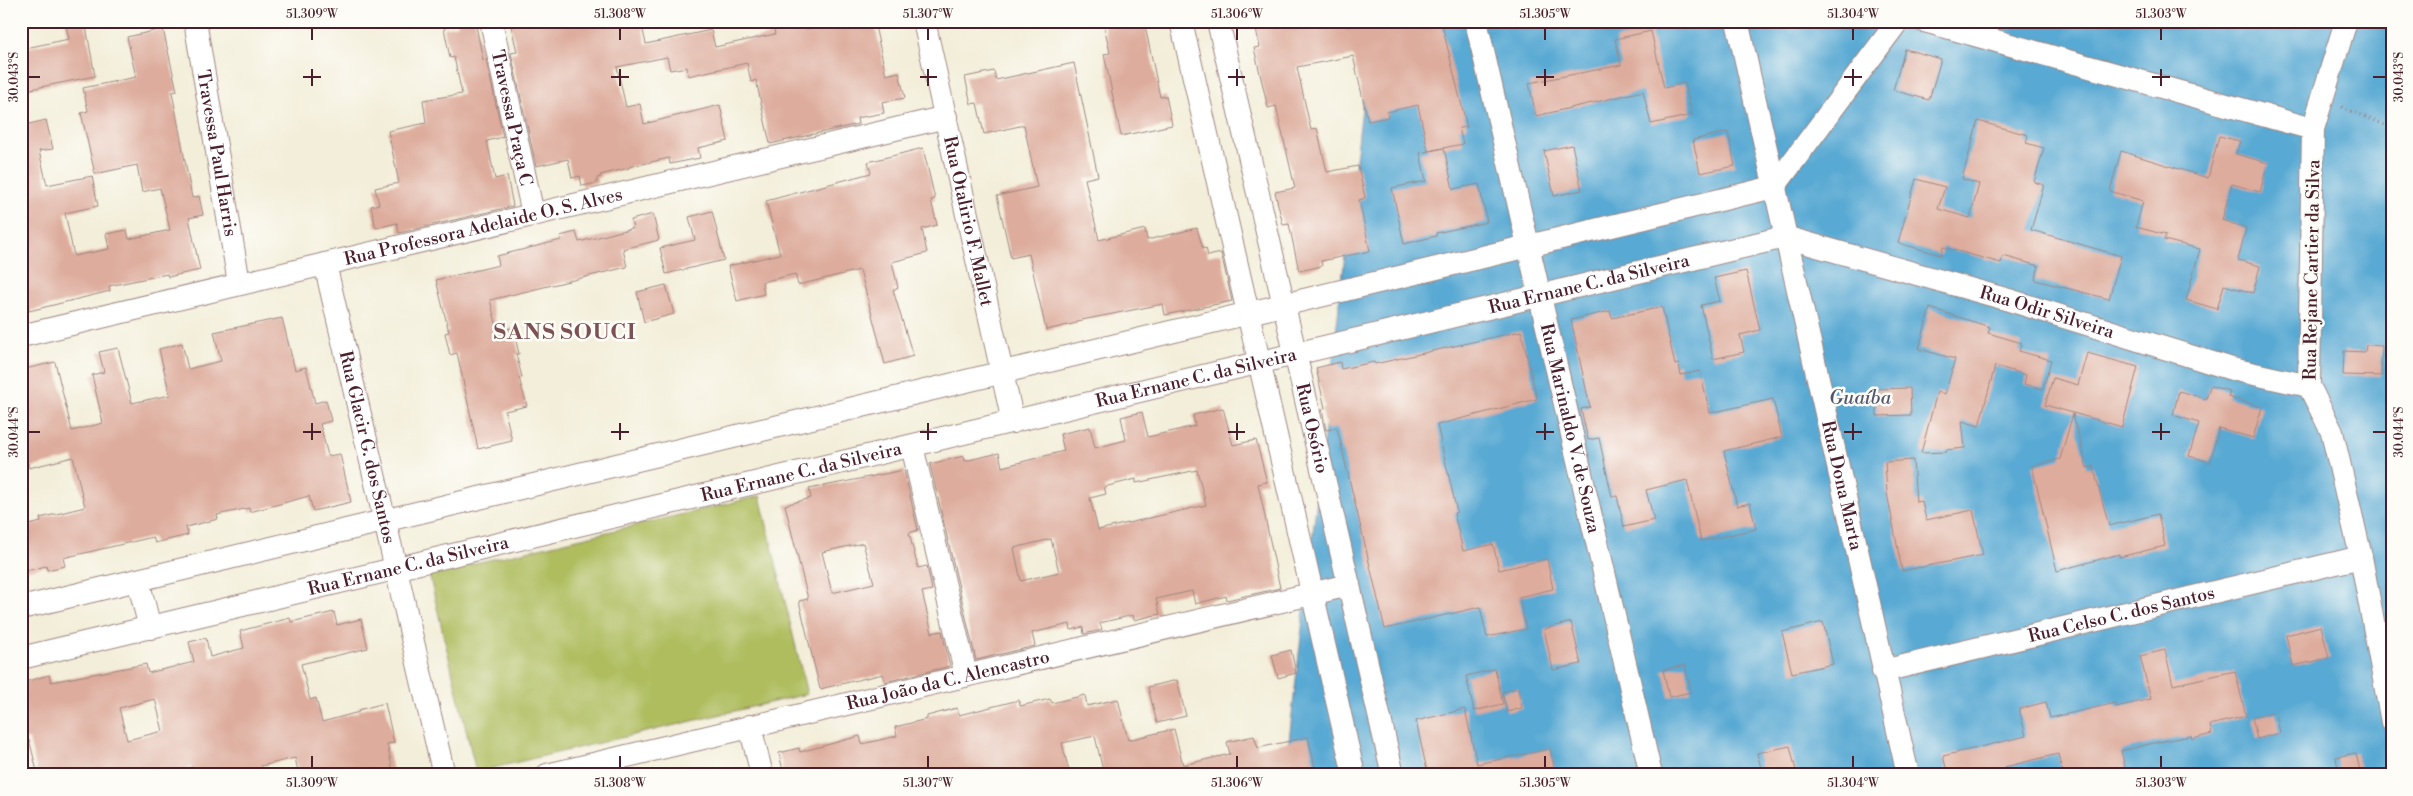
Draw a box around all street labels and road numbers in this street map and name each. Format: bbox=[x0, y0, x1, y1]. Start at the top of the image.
street label: Travessa Praça C bbox=[486, 48, 538, 188]
street label: Travessa Paul Harris bbox=[192, 68, 243, 238]
street label: Rua Otalirio F. Mallet bbox=[938, 134, 999, 309]
street label: Rua Rejane Cartier da Silva bbox=[2299, 158, 2325, 381]
street label: Rua Professora Adelaide O. S. Alves bbox=[342, 182, 625, 271]
street label: Rua Ernane C. da Silveira bbox=[1486, 249, 1693, 319]
street label: Rua Odir Silveira bbox=[1977, 281, 2118, 344]
street label: Rua Marinaldo V. de Souza bbox=[1535, 321, 1606, 536]
street label: Rua Ernane C. da Silveira bbox=[1093, 342, 1300, 413]
street label: Rua Glacir G. dos Santos bbox=[334, 348, 401, 546]
street label: Rua Osório bbox=[1291, 381, 1334, 476]
street label: Rua Dona Marta bbox=[1816, 418, 1868, 553]
street label: Rua Ernane C. da Silveira bbox=[698, 437, 905, 507]
street label: Rua Ernane C. da Silveira bbox=[305, 530, 512, 601]
street label: Rua Celso C. dos Santos bbox=[2026, 581, 2217, 648]
street label: Rua João da C. Alencastro bbox=[844, 645, 1052, 715]

